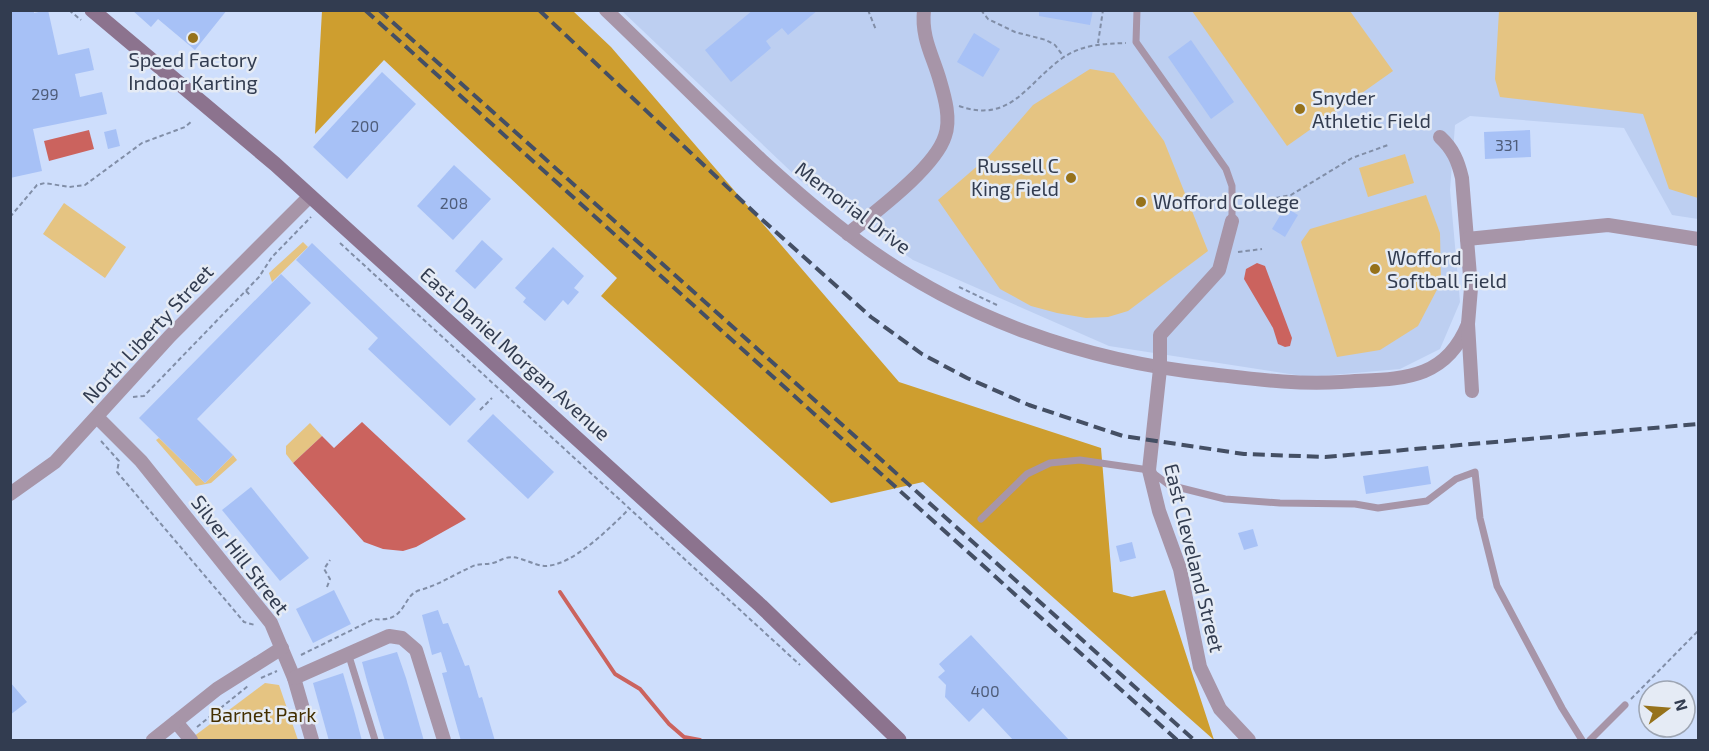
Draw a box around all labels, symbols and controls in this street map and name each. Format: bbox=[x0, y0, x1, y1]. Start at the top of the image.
marker: Speed Factory Indoor Karting bbox=[186, 31, 200, 45]
place label: Speed Factory Indoor Karting bbox=[128, 47, 258, 94]
house number: 299 bbox=[31, 84, 59, 103]
place label: Snyder Athletic Field bbox=[1312, 85, 1431, 132]
marker: Snyder Athletic Field bbox=[1293, 102, 1307, 116]
house number: 200 bbox=[351, 116, 379, 135]
house number: 331 bbox=[1495, 135, 1519, 154]
place label: Russell C King Field bbox=[971, 153, 1059, 200]
street label: Memorial Drive bbox=[791, 156, 916, 258]
marker: Russell C King Field bbox=[1064, 171, 1078, 185]
place label: Wofford College bbox=[1153, 189, 1299, 213]
house number: 208 bbox=[440, 193, 468, 212]
marker: Wofford College bbox=[1134, 195, 1148, 209]
place label: Wofford Softball Field bbox=[1387, 245, 1507, 292]
street label: North Liberty Street bbox=[77, 259, 218, 407]
street label: East Daniel Morgan Avenue bbox=[416, 262, 616, 445]
marker: Wofford Softball Field bbox=[1368, 262, 1382, 276]
street label: East Cleveland Street bbox=[1160, 461, 1230, 655]
street label: Silver Hill Street bbox=[187, 490, 295, 619]
north arrow bbox=[1637, 679, 1697, 739]
house number: 400 bbox=[970, 681, 1000, 700]
text: N bbox=[1671, 697, 1693, 713]
park label: Barnet Park bbox=[210, 702, 316, 726]

